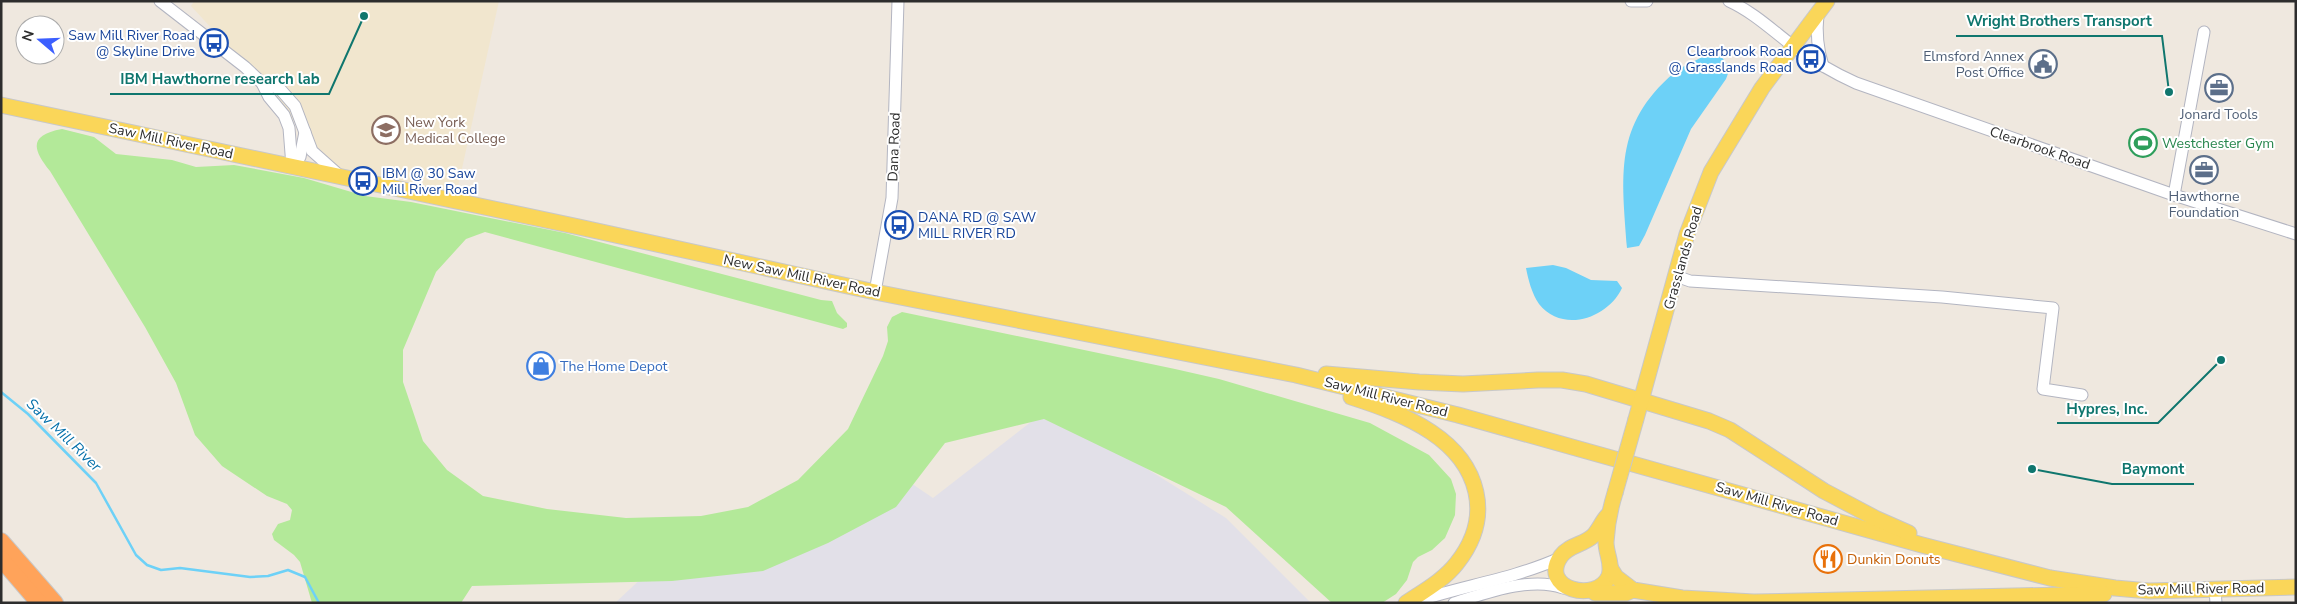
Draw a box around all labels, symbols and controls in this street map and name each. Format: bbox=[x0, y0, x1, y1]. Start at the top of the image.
callout: Wright Brothers Transport bbox=[1956, 6, 2162, 36]
text: Wright Brothers Transport bbox=[1966, 11, 2152, 31]
north arrow bbox=[15, 15, 65, 65]
place label: Saw Mill River Road @ Skyline Drive bbox=[68, 26, 195, 61]
text: N bbox=[17, 28, 39, 44]
bus stop icon: Saw Mill River Road @ Skyline Drive bbox=[199, 28, 229, 58]
place label: Clearbrook Road @ Grasslands Road bbox=[1669, 42, 1792, 77]
bus stop icon: Clearbrook Road @ Grasslands Road bbox=[1796, 44, 1826, 74]
place label: Elmsford Annex Post Office bbox=[1923, 47, 2025, 82]
public building icon: Elmsford Annex Post Office bbox=[2028, 49, 2058, 79]
callout: IBM Hawthorne research lab bbox=[110, 64, 329, 94]
text: IBM Hawthorne research lab bbox=[120, 69, 320, 89]
office icon: Jonard Tools bbox=[2204, 73, 2234, 103]
place label: Jonard Tools bbox=[2179, 105, 2258, 124]
street label: Dana Road bbox=[883, 112, 905, 182]
place label: New York Medical College bbox=[405, 113, 505, 148]
school or university icon: New York Medical College bbox=[371, 115, 401, 145]
street label: Saw Mill River Road bbox=[107, 119, 235, 163]
street label: Clearbrook Road bbox=[1987, 122, 2093, 174]
sports icon: Westchester Gym bbox=[2128, 128, 2158, 158]
place label: Westchester Gym bbox=[2162, 134, 2274, 153]
office icon: Hawthorne Foundation bbox=[2189, 155, 2219, 185]
place label: IBM @ 30 Saw Mill River Road bbox=[382, 164, 477, 199]
bus stop icon: IBM @ 30 Saw Mill River Road bbox=[348, 166, 378, 196]
place label: Hawthorne Foundation bbox=[2169, 187, 2239, 222]
street label: Grasslands Road bbox=[1659, 204, 1707, 312]
place label: DANA RD @ SAW MILL RIVER RD bbox=[918, 208, 1037, 243]
bus stop icon: DANA RD @ SAW MILL RIVER RD bbox=[884, 210, 914, 240]
street label: New Saw Mill River Road bbox=[722, 250, 882, 302]
shop icon: The Home Depot bbox=[526, 351, 556, 381]
place label: The Home Depot bbox=[560, 357, 668, 376]
street label: Saw Mill River Road bbox=[1322, 372, 1450, 422]
callout: Hypres, Inc. bbox=[2057, 393, 2158, 423]
water label: Saw Mill River bbox=[22, 394, 106, 476]
text: Hypres, Inc. bbox=[2066, 399, 2148, 419]
callout: Baymont bbox=[2112, 454, 2194, 484]
text: Baymont bbox=[2122, 459, 2185, 479]
street label: Saw Mill River Road bbox=[1713, 477, 1841, 531]
restaurant icon: Dunkin Donuts bbox=[1813, 544, 1843, 574]
place label: Dunkin Donuts bbox=[1847, 550, 1941, 569]
street label: Saw Mill River Road bbox=[2137, 578, 2265, 600]

